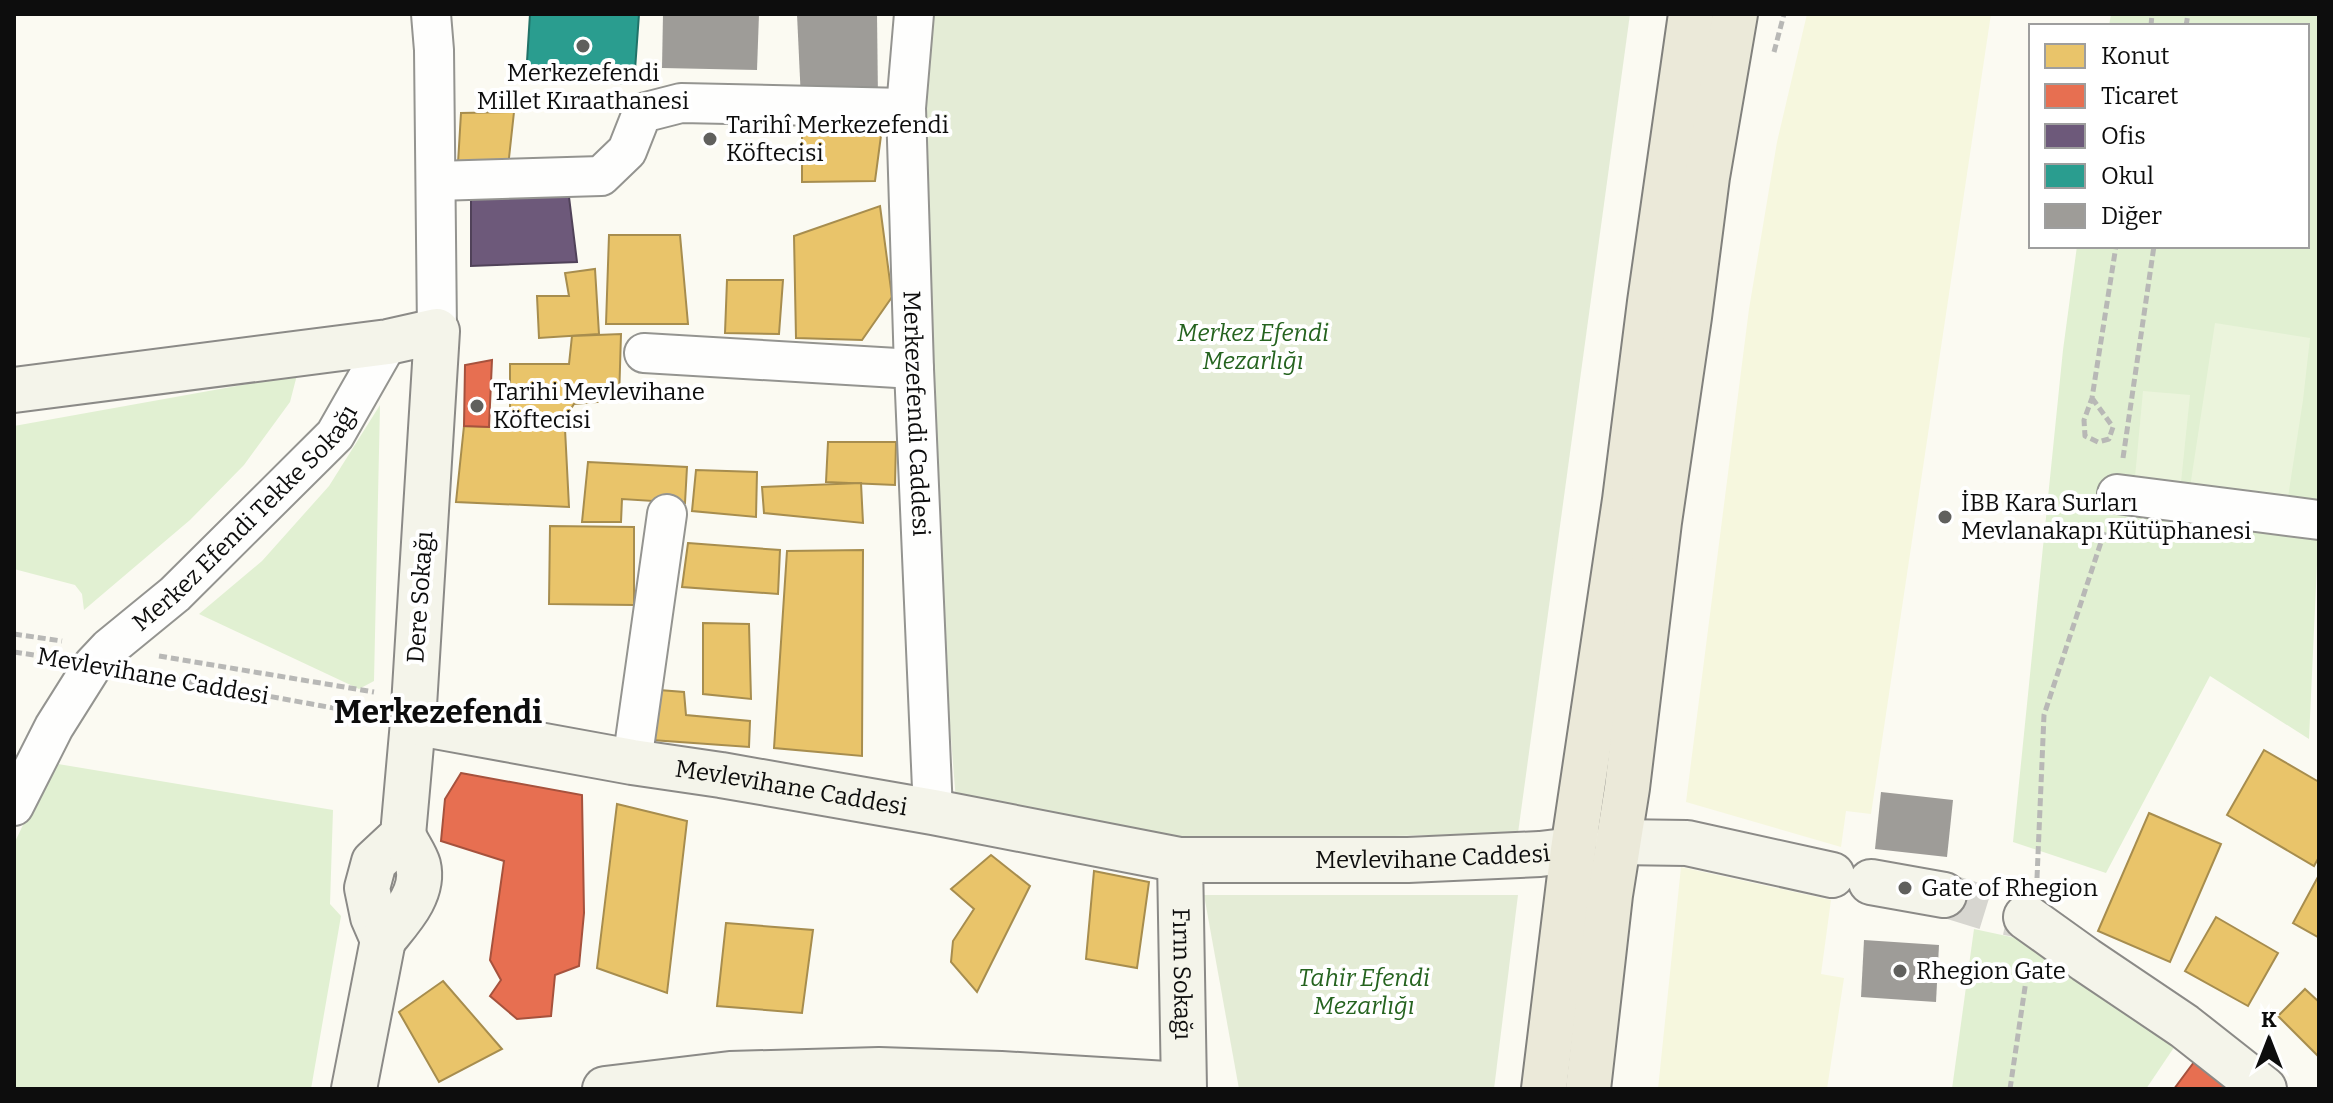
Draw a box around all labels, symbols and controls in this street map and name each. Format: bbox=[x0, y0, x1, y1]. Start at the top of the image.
legend bbox=[2029, 24, 2309, 248]
marker: Merkezefendi Millet Kıraathanesi bbox=[574, 37, 592, 55]
text: Konut bbox=[2101, 42, 2170, 70]
place label: Merkezefendi Millet Kıraathanesi bbox=[477, 59, 689, 115]
text: Ticaret bbox=[2101, 82, 2179, 110]
place label: Tarihî Merkezefendi Köftecisi bbox=[726, 111, 949, 167]
text: Ofis bbox=[2101, 122, 2146, 150]
marker: Tarihî Merkezefendi Köftecisi bbox=[701, 130, 719, 148]
text: Okul bbox=[2101, 162, 2154, 190]
text: Diğer bbox=[2101, 202, 2162, 230]
street label: Merkezefendi Caddesi bbox=[898, 290, 935, 537]
park label: Merkez Efendi Mezarlığı bbox=[1177, 319, 1329, 375]
place label: Tarihi Mevlevihane Köftecisi bbox=[493, 378, 705, 434]
marker: Tarihi Mevlevihane Köftecisi bbox=[468, 397, 486, 415]
street label: Merkez Efendi Tekke Sokağı bbox=[127, 400, 363, 637]
place label: İBB Kara Surları Mevlanakapı Kütüphanesi bbox=[1961, 489, 2251, 545]
marker: İBB Kara Surları Mevlanakapı Kütüphanesi bbox=[1936, 508, 1954, 526]
street label: Dere Sokağı bbox=[401, 530, 439, 664]
street label: Mevlevihane Caddesi bbox=[35, 642, 271, 710]
district label: Merkezefendi bbox=[334, 693, 542, 731]
street label: Mevlevihane Caddesi bbox=[673, 754, 910, 821]
street label: Mevlevihane Caddesi bbox=[1315, 839, 1552, 874]
place label: Gate of Rhegion bbox=[1921, 874, 2098, 902]
marker: Gate of Rhegion bbox=[1896, 879, 1914, 897]
street label: Fırın Sokağı bbox=[1167, 908, 1197, 1040]
place label: Rhegion Gate bbox=[1916, 957, 2066, 985]
marker: Rhegion Gate bbox=[1891, 962, 1909, 980]
park label: Tahir Efendi Mezarlığı bbox=[1298, 964, 1430, 1020]
north arrow bbox=[2229, 999, 2309, 1079]
text: K bbox=[2261, 1006, 2277, 1033]

